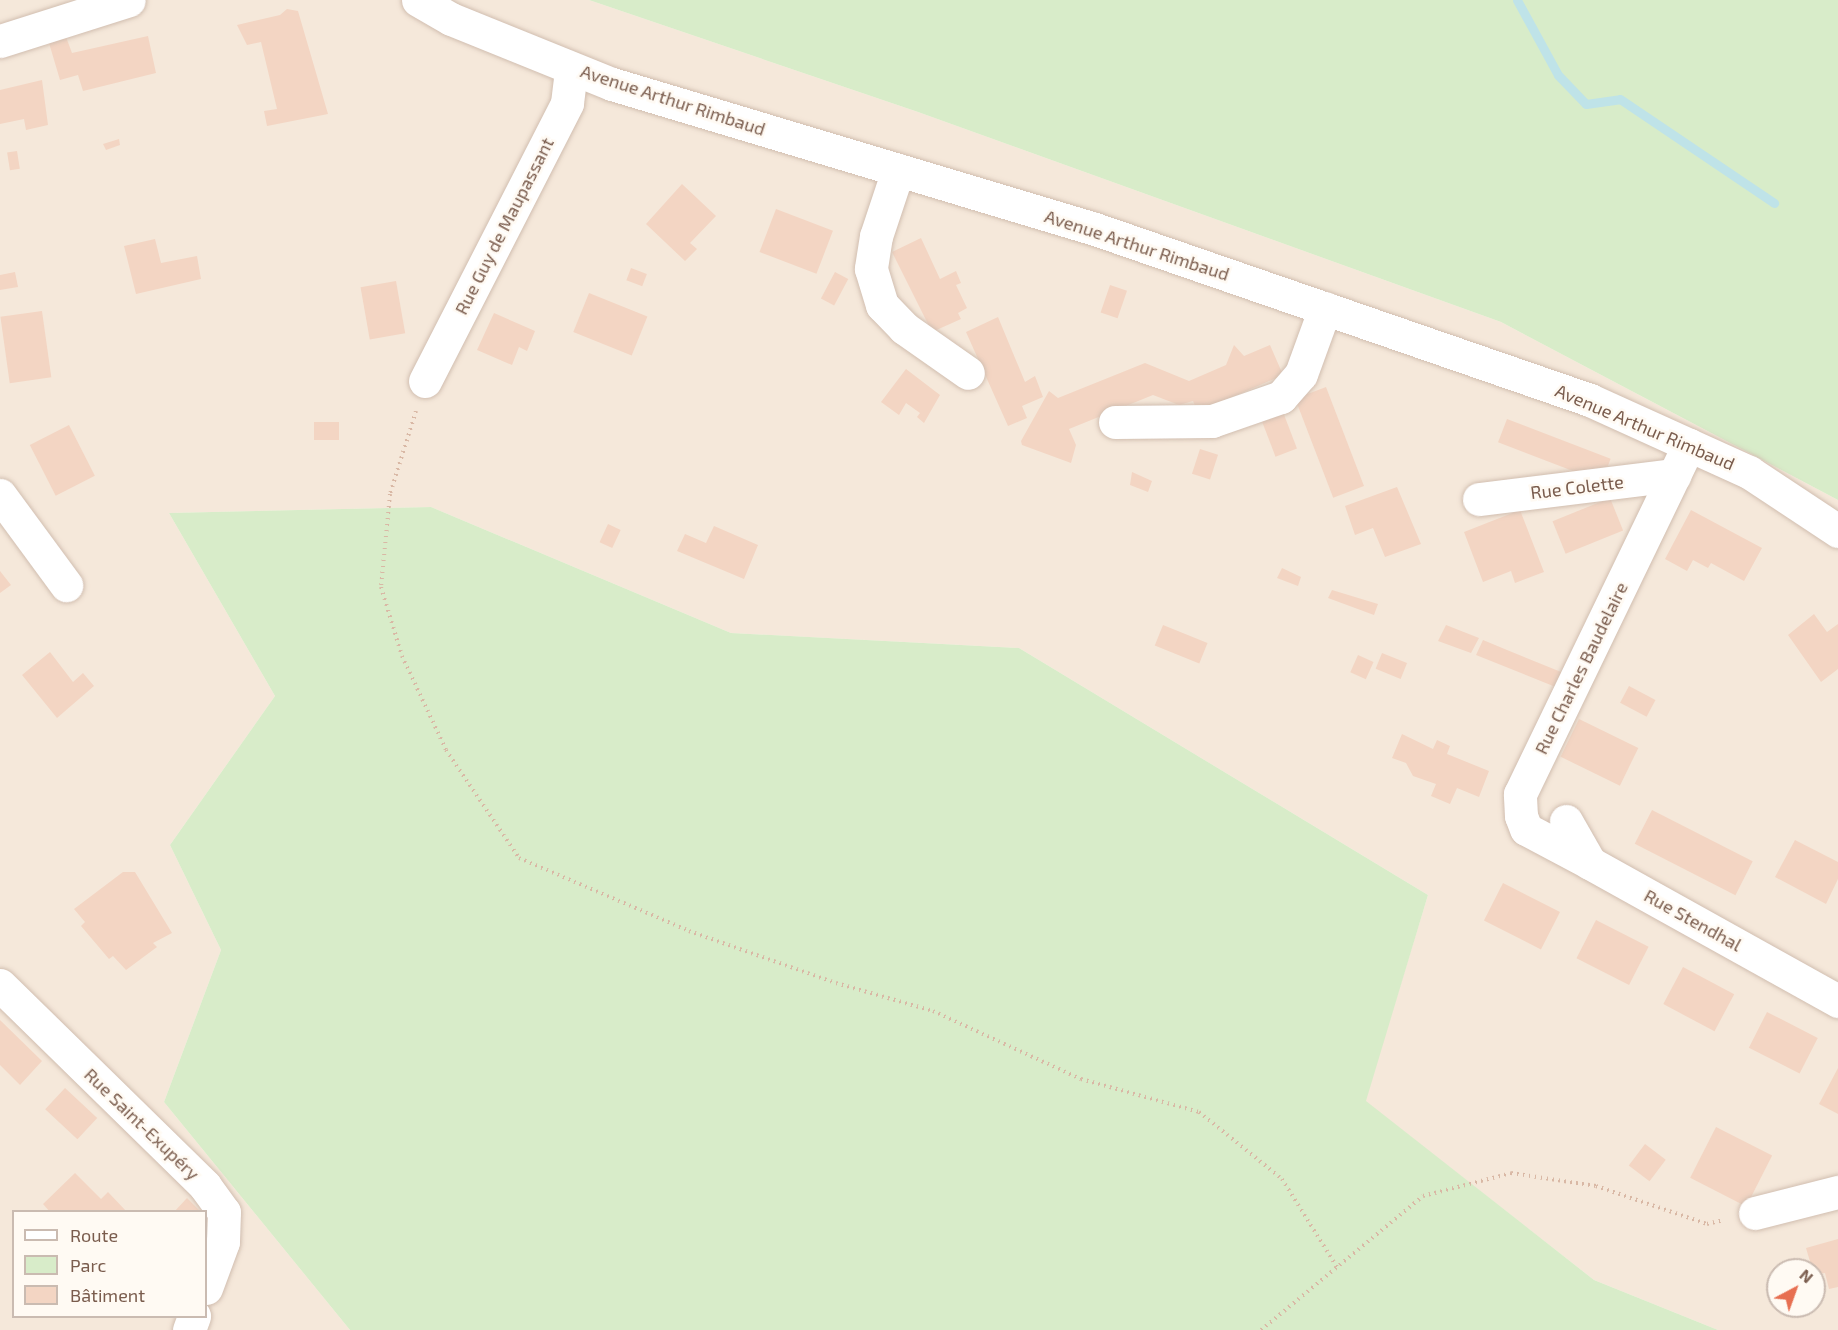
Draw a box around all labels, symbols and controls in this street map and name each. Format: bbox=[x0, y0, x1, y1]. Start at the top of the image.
street label: Avenue Arthur Rimbaud bbox=[578, 60, 768, 140]
street label: Rue Guy de Maupassant bbox=[450, 134, 558, 318]
street label: Avenue Arthur Rimbaud bbox=[1042, 205, 1232, 285]
street label: Avenue Arthur Rimbaud bbox=[1552, 379, 1738, 475]
street label: Rue Colette bbox=[1529, 471, 1625, 503]
street label: Rue Charles Baudelaire bbox=[1530, 578, 1632, 758]
street label: Rue Stendhal bbox=[1641, 884, 1745, 956]
street label: Rue Saint-Exupéry bbox=[80, 1064, 204, 1184]
legend bbox=[12, 1210, 207, 1318]
text: Route bbox=[70, 1224, 118, 1246]
text: Parc bbox=[70, 1254, 106, 1276]
north arrow bbox=[1766, 1258, 1826, 1318]
text: N bbox=[1796, 1265, 1817, 1287]
text: Bâtiment bbox=[70, 1284, 145, 1306]

